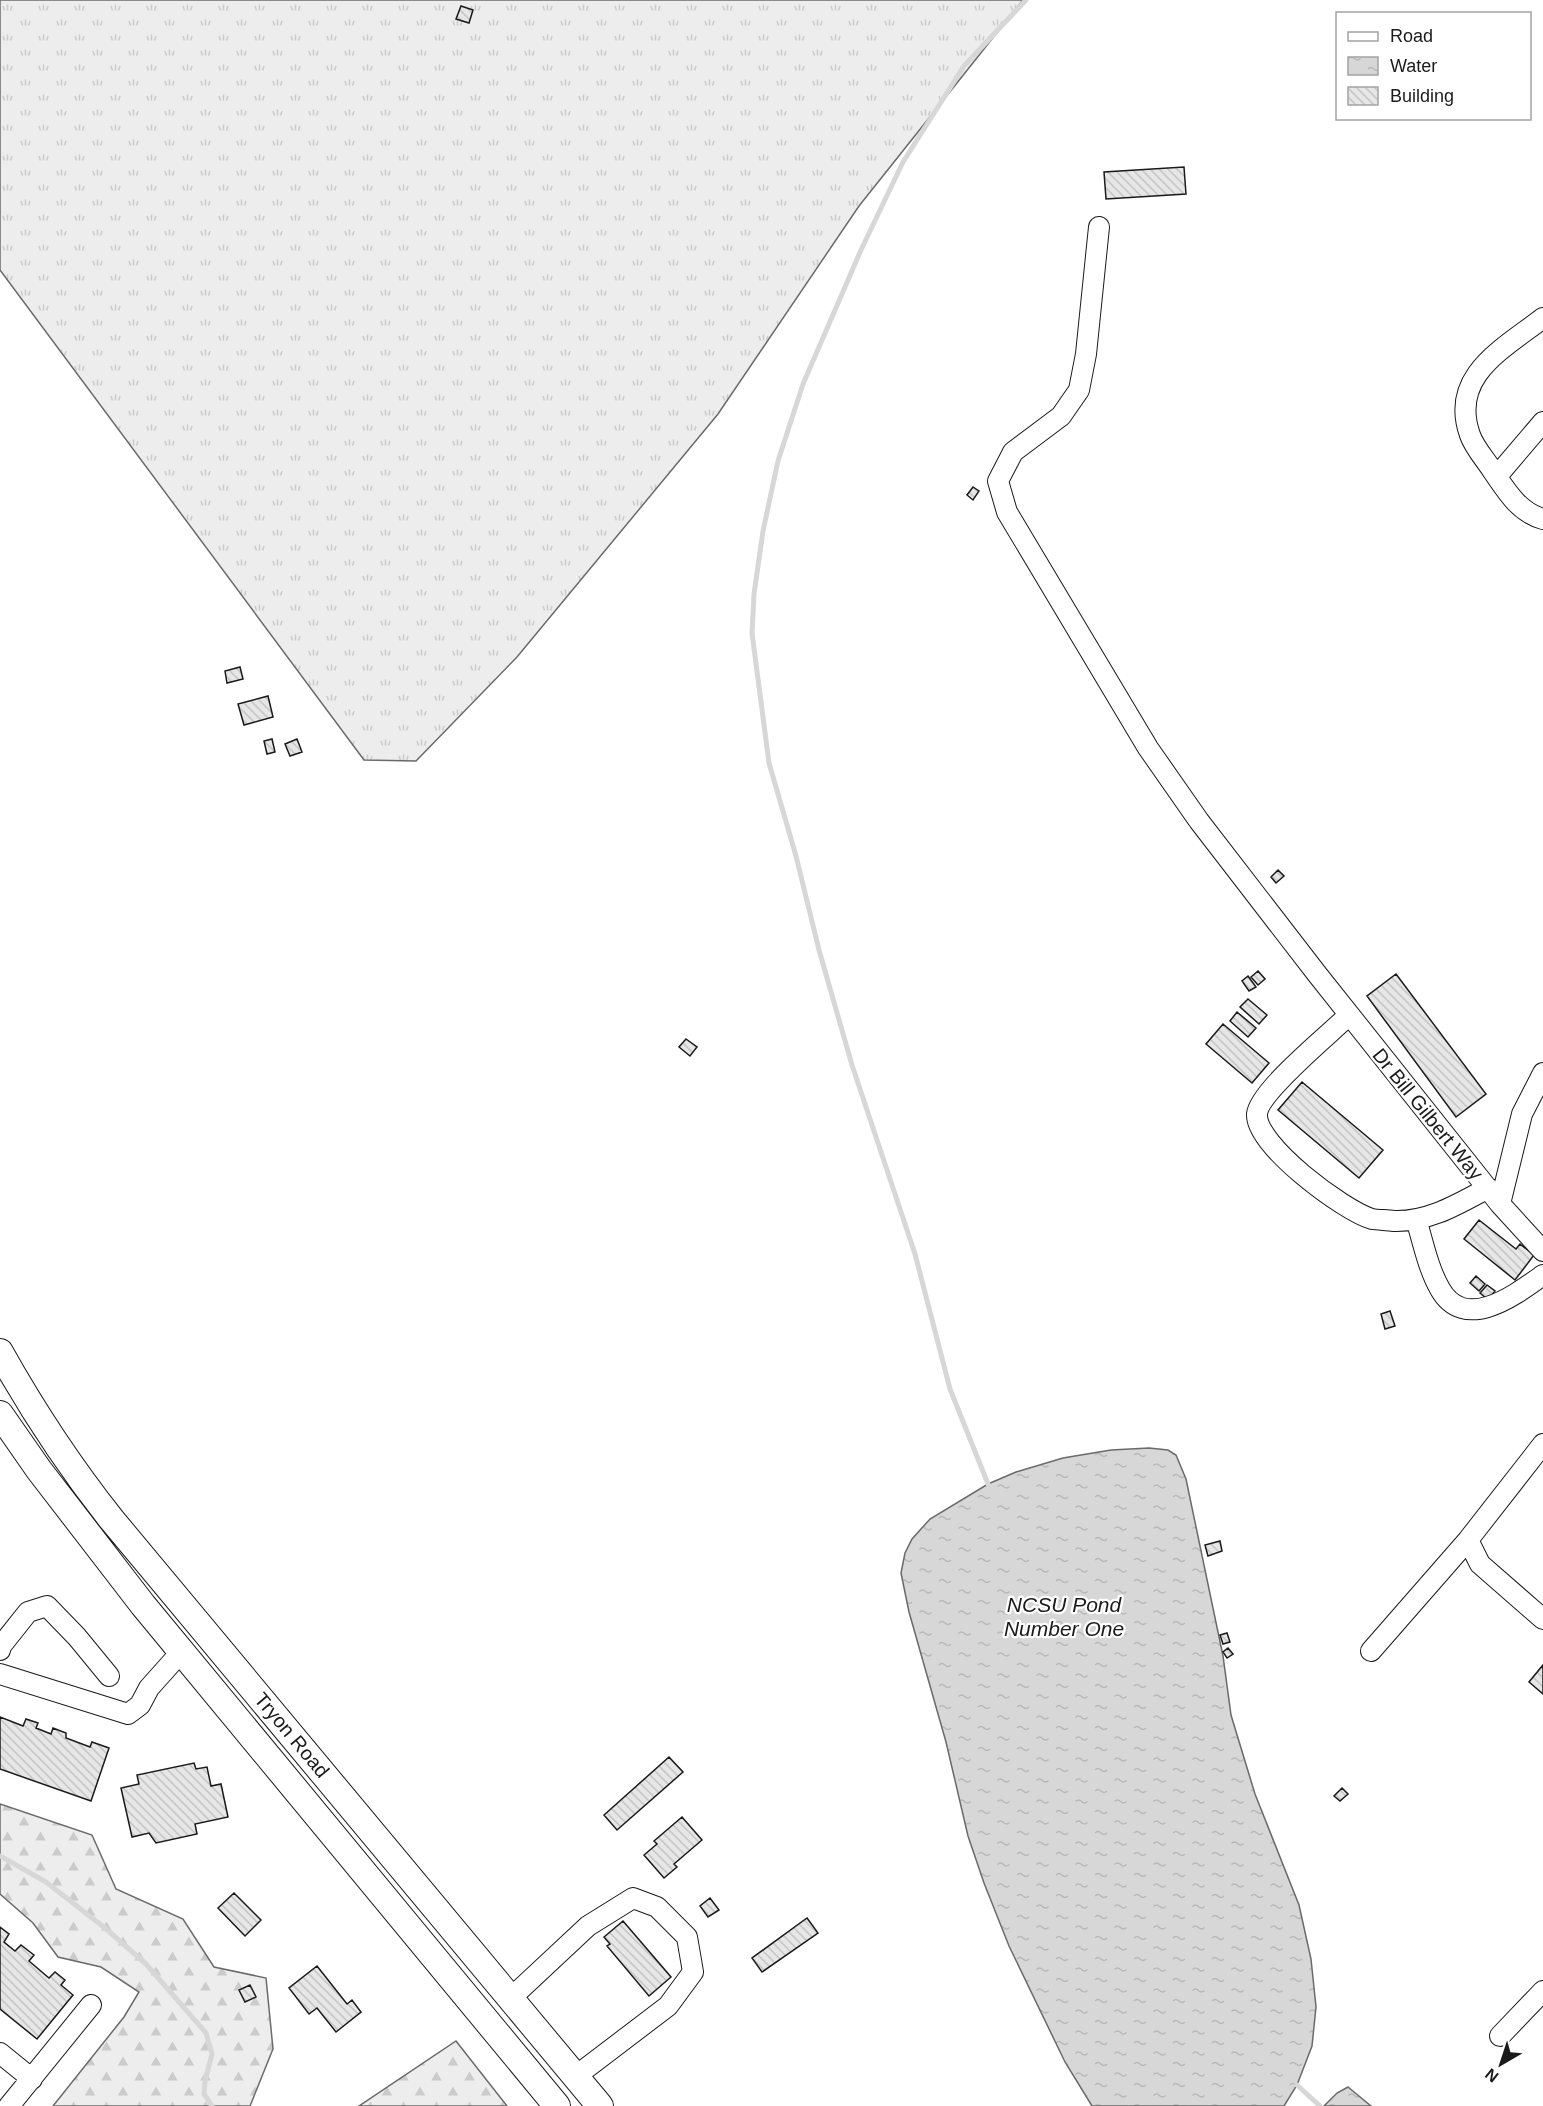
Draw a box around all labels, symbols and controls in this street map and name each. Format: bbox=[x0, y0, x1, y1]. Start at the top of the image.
legend bbox=[1336, 12, 1531, 120]
text: Road bbox=[1390, 26, 1433, 46]
text: Water bbox=[1390, 56, 1437, 76]
text: Building bbox=[1390, 86, 1454, 106]
street label: Dr Bill Gilbert Way bbox=[1368, 1044, 1488, 1184]
water label: NCSU Pond Number One bbox=[1004, 1593, 1124, 1640]
street label: Tryon Road bbox=[250, 1688, 334, 1782]
north arrow bbox=[1471, 2034, 1531, 2094]
text: N bbox=[1482, 2065, 1502, 2086]

